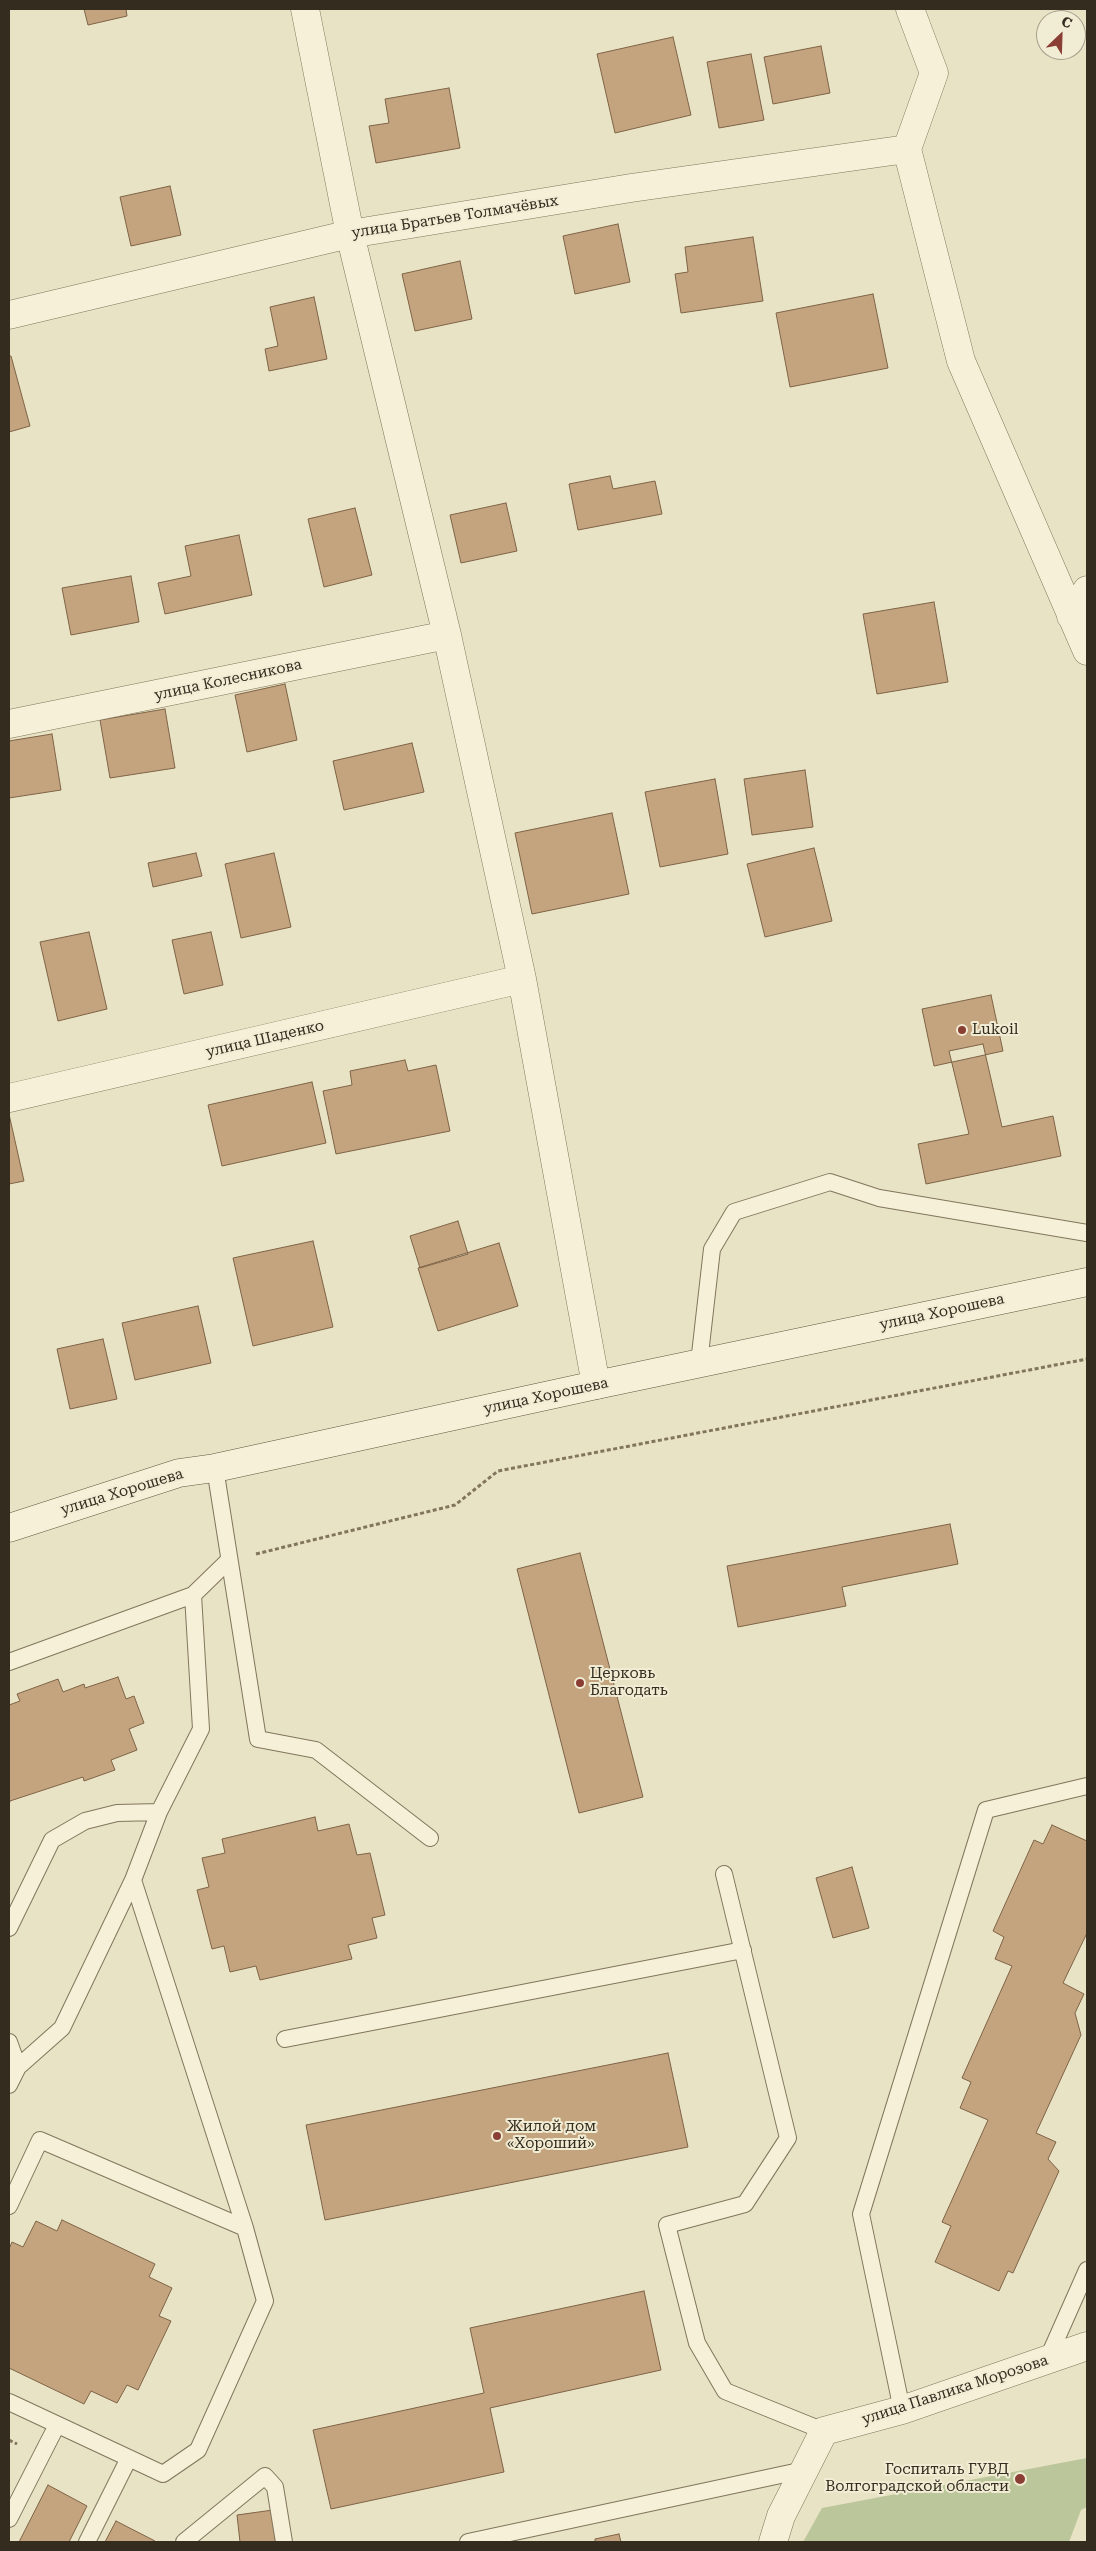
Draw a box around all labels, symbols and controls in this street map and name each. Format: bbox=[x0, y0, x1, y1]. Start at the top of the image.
north arrow bbox=[1036, 10, 1086, 60]
text: С bbox=[1059, 13, 1074, 32]
street label: улица Братьев Толмачёвых bbox=[350, 192, 560, 242]
street label: улица Колесникова bbox=[153, 656, 303, 704]
street label: улица Шаденко bbox=[204, 1017, 326, 1061]
place label: Lukoil bbox=[972, 1021, 1018, 1039]
marker: Lukoil bbox=[956, 1024, 968, 1036]
street label: улица Хорошева bbox=[878, 1290, 1006, 1334]
street label: улица Хорошева bbox=[482, 1374, 610, 1418]
street label: улица Хорошева bbox=[59, 1465, 185, 1519]
place label: Церковь Благодать bbox=[590, 1665, 668, 1700]
marker: Церковь Благодать bbox=[574, 1677, 586, 1689]
place label: Жилой дом «Хороший» bbox=[507, 2118, 596, 2153]
marker: Жилой дом «Хороший» bbox=[491, 2130, 503, 2142]
street label: улица Павлика Морозова bbox=[860, 2351, 1050, 2429]
place label: Госпиталь ГУВД Волгоградской области bbox=[825, 2461, 1009, 2496]
marker: Госпиталь ГУВД Волгоградской области bbox=[1013, 2472, 1027, 2486]

